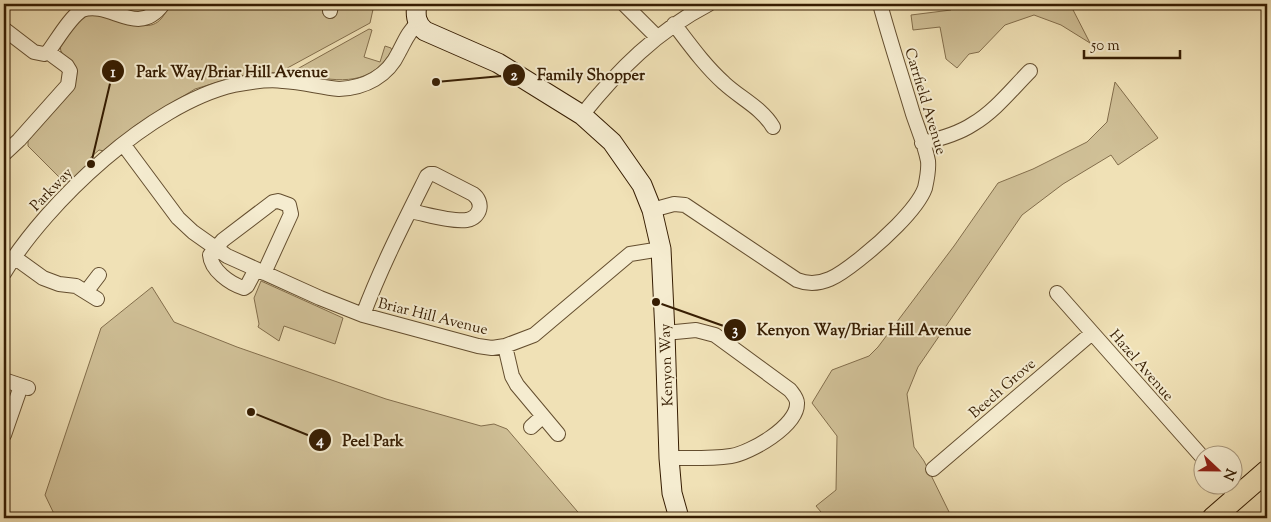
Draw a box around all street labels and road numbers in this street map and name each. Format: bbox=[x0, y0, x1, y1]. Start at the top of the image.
street label: Carrfield Avenue bbox=[898, 45, 951, 157]
street label: Parkway bbox=[26, 163, 79, 217]
street label: Briar Hill Avenue bbox=[375, 294, 490, 341]
street label: Kenyon Way bbox=[656, 323, 679, 407]
street label: Hazel Avenue bbox=[1104, 326, 1178, 406]
street label: Beech Grove bbox=[965, 354, 1041, 424]

